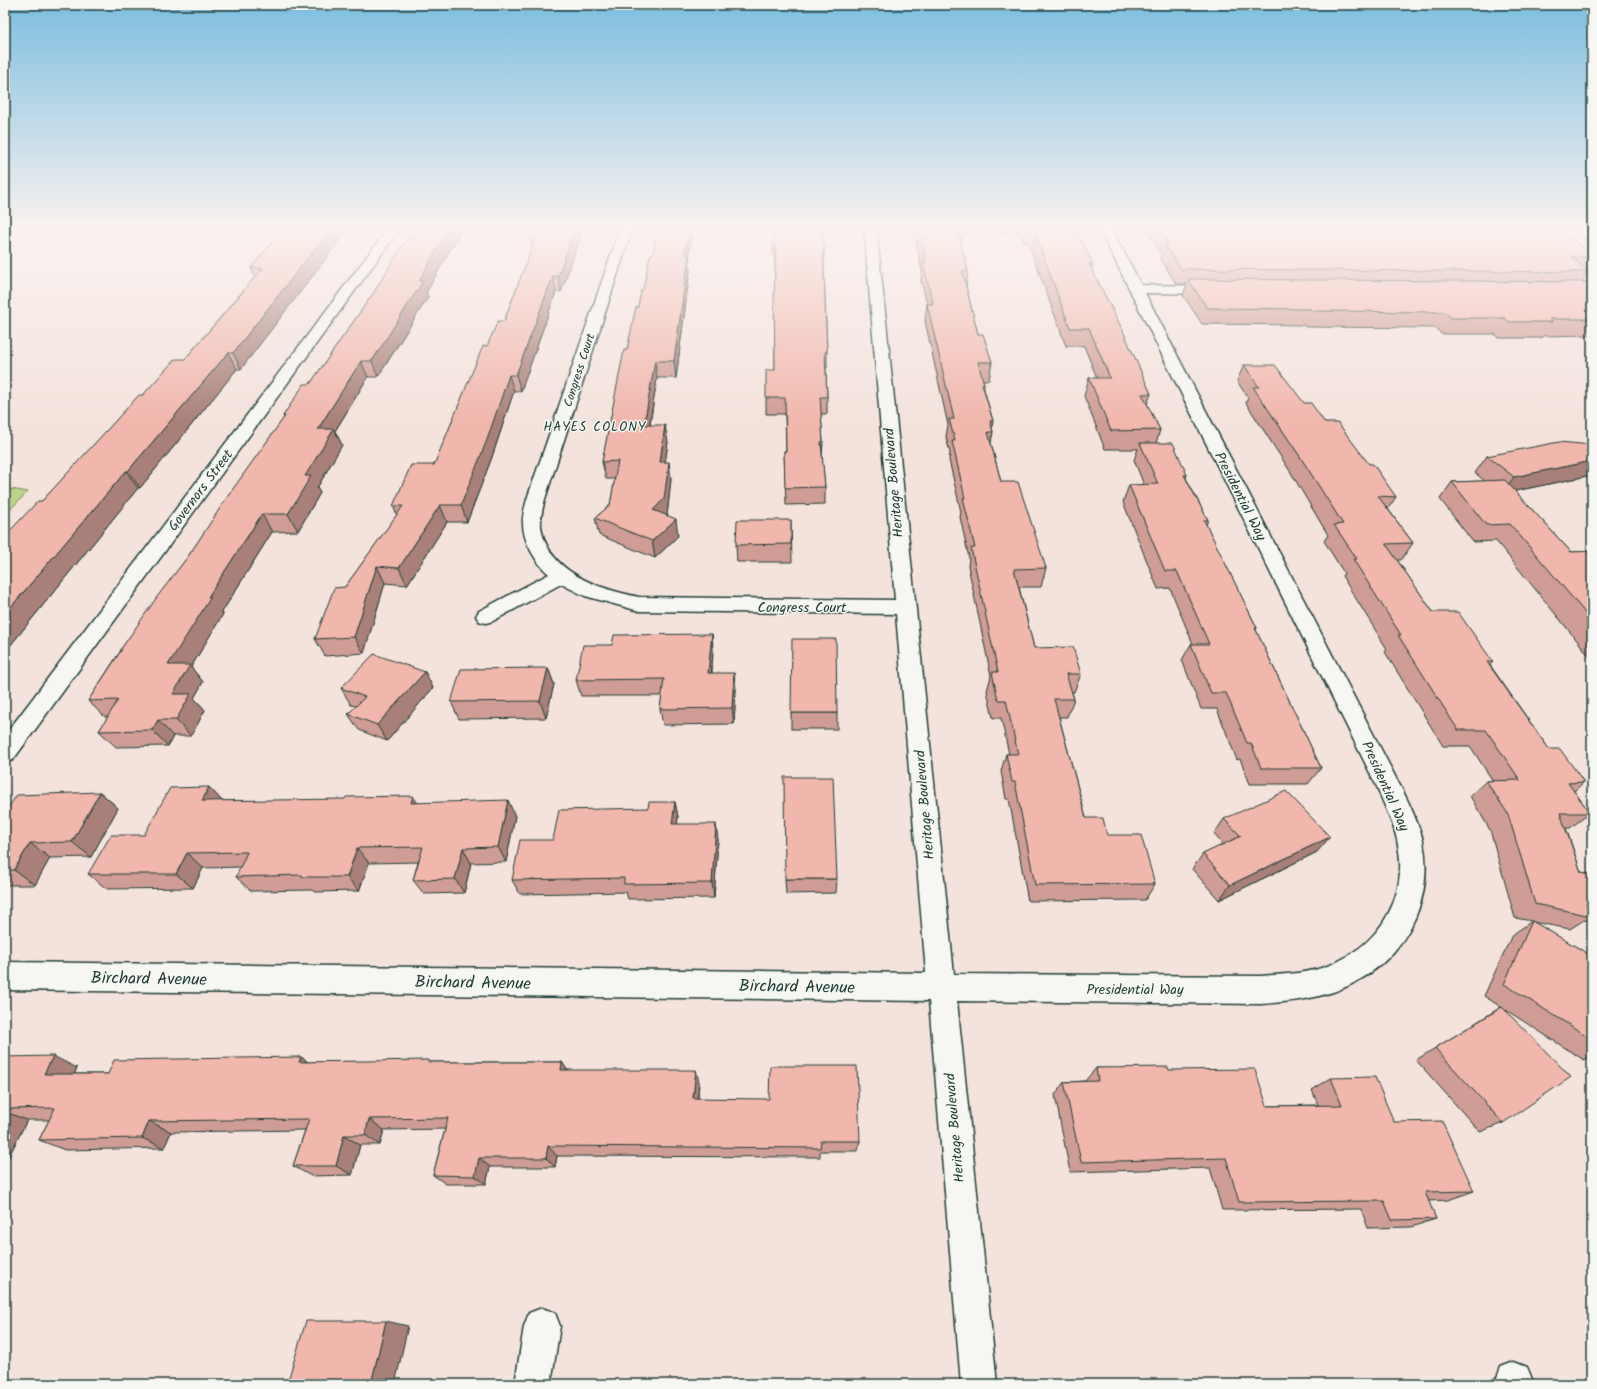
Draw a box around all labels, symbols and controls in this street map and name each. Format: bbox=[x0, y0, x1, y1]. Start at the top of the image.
street label: Congress Court bbox=[559, 331, 600, 409]
district label: HAYES COLONY bbox=[544, 417, 646, 438]
street label: Heritage Boulevard bbox=[878, 426, 910, 539]
street label: Governors Street bbox=[163, 445, 239, 536]
street label: Presidential Way bbox=[1208, 448, 1272, 545]
street label: Congress Court bbox=[758, 597, 847, 619]
street label: Presidential Way bbox=[1355, 738, 1415, 836]
street label: Heritage Boulevard bbox=[909, 748, 941, 861]
street label: Birchard Avenue bbox=[91, 965, 208, 994]
street label: Birchard Avenue bbox=[415, 969, 532, 998]
street label: Birchard Avenue bbox=[739, 973, 856, 1002]
street label: Presidential Way bbox=[1086, 979, 1184, 1001]
street label: Heritage Boulevard bbox=[939, 1071, 971, 1184]

